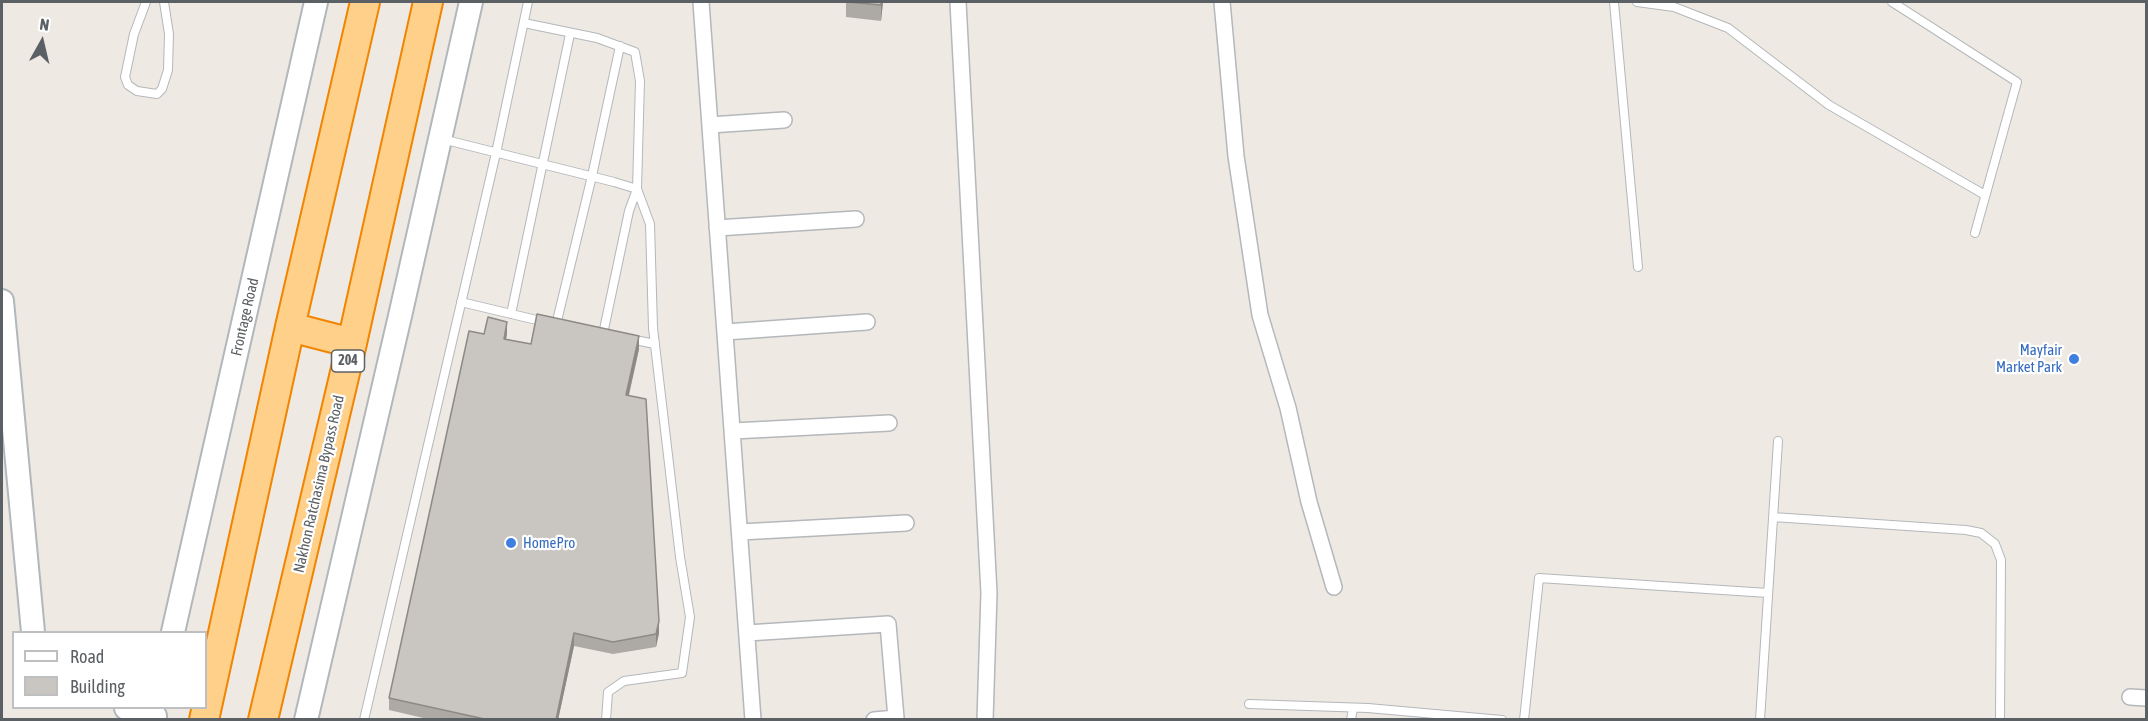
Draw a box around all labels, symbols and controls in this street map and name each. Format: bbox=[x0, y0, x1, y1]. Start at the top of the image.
north arrow bbox=[12, 12, 72, 72]
text: N bbox=[39, 15, 50, 34]
street label: Frontage Road bbox=[227, 276, 263, 358]
place label: Mayfair Market Park bbox=[1996, 341, 2062, 376]
road number: 204 bbox=[332, 350, 364, 372]
marker: Mayfair Market Park bbox=[2067, 352, 2081, 366]
street label: Nakhon Ratchasima Bypass Road bbox=[290, 393, 348, 575]
place label: HomePro bbox=[523, 534, 575, 552]
marker: HomePro bbox=[504, 536, 518, 550]
legend bbox=[12, 631, 207, 709]
text: Road bbox=[70, 646, 104, 667]
text: Building bbox=[70, 676, 125, 697]

